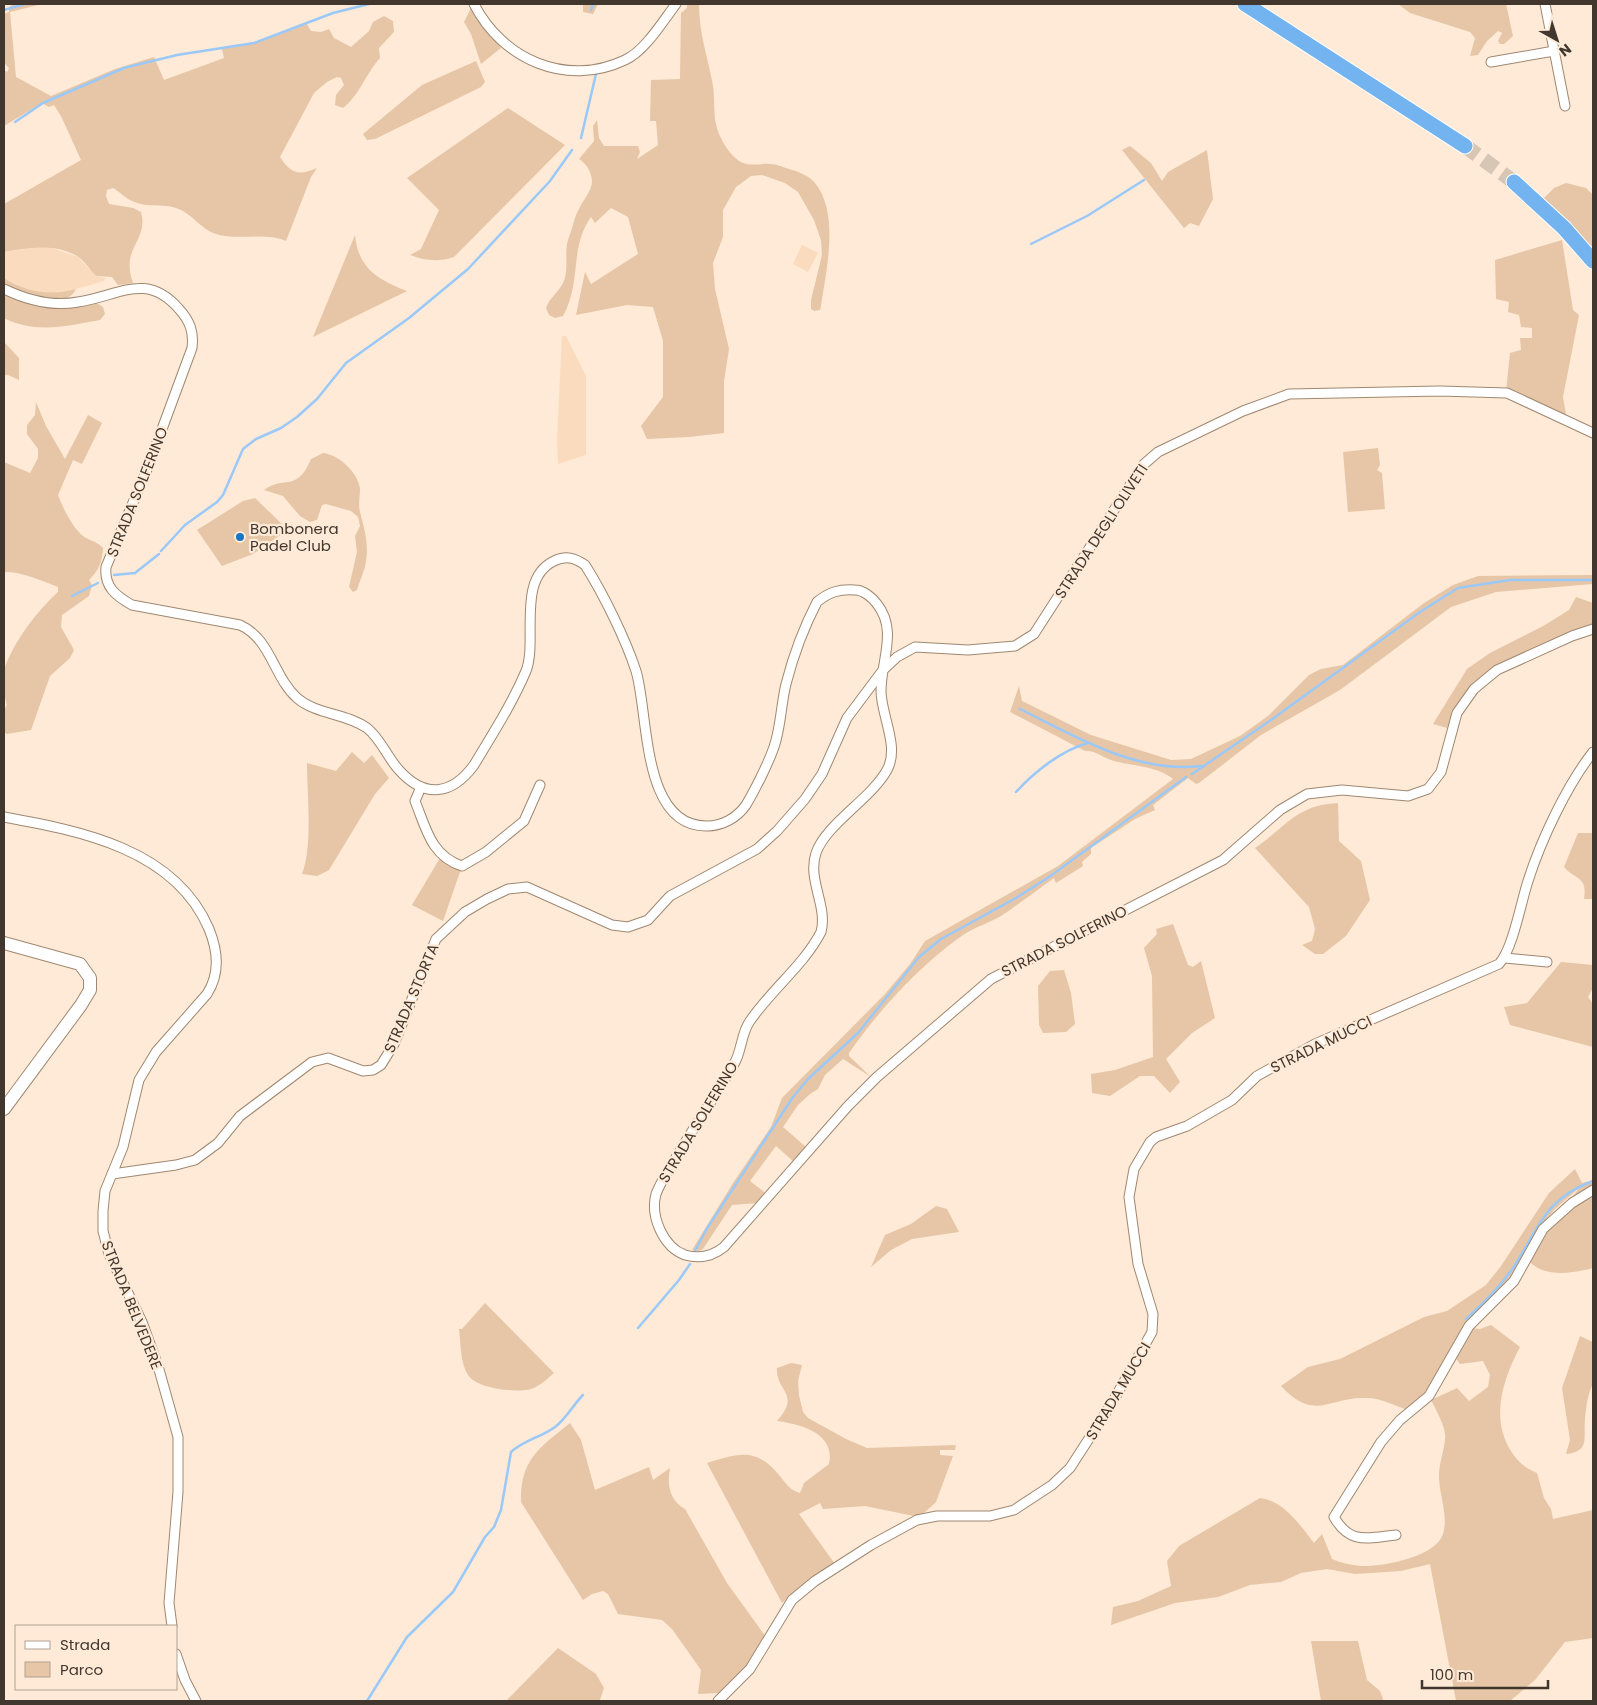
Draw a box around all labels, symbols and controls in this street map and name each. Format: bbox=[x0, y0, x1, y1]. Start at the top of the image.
north arrow bbox=[1532, 15, 1582, 65]
text: N bbox=[1555, 39, 1576, 61]
street label: STRADA SOLFERINO bbox=[101, 424, 173, 560]
street label: STRADA DEGLI OLIVETI bbox=[1050, 460, 1152, 602]
place label: Bombonera Padel Club bbox=[250, 518, 339, 556]
marker: Bombonera Padel Club bbox=[234, 531, 246, 543]
street label: STRADA SOLFERINO bbox=[998, 900, 1131, 982]
street label: STRADA STORTA bbox=[378, 940, 444, 1056]
street label: STRADA MUCCI bbox=[1267, 1010, 1375, 1078]
street label: STRADA SOLFERINO bbox=[653, 1057, 743, 1187]
street label: STRADA BELVEDERE bbox=[97, 1237, 167, 1373]
street label: STRADA MUCCI bbox=[1080, 1338, 1156, 1444]
legend bbox=[15, 1625, 178, 1690]
text: Strada bbox=[60, 1634, 110, 1655]
scale bar bbox=[1422, 1658, 1548, 1690]
text: Parco bbox=[60, 1659, 103, 1680]
text: 100 m bbox=[1430, 1664, 1473, 1685]

